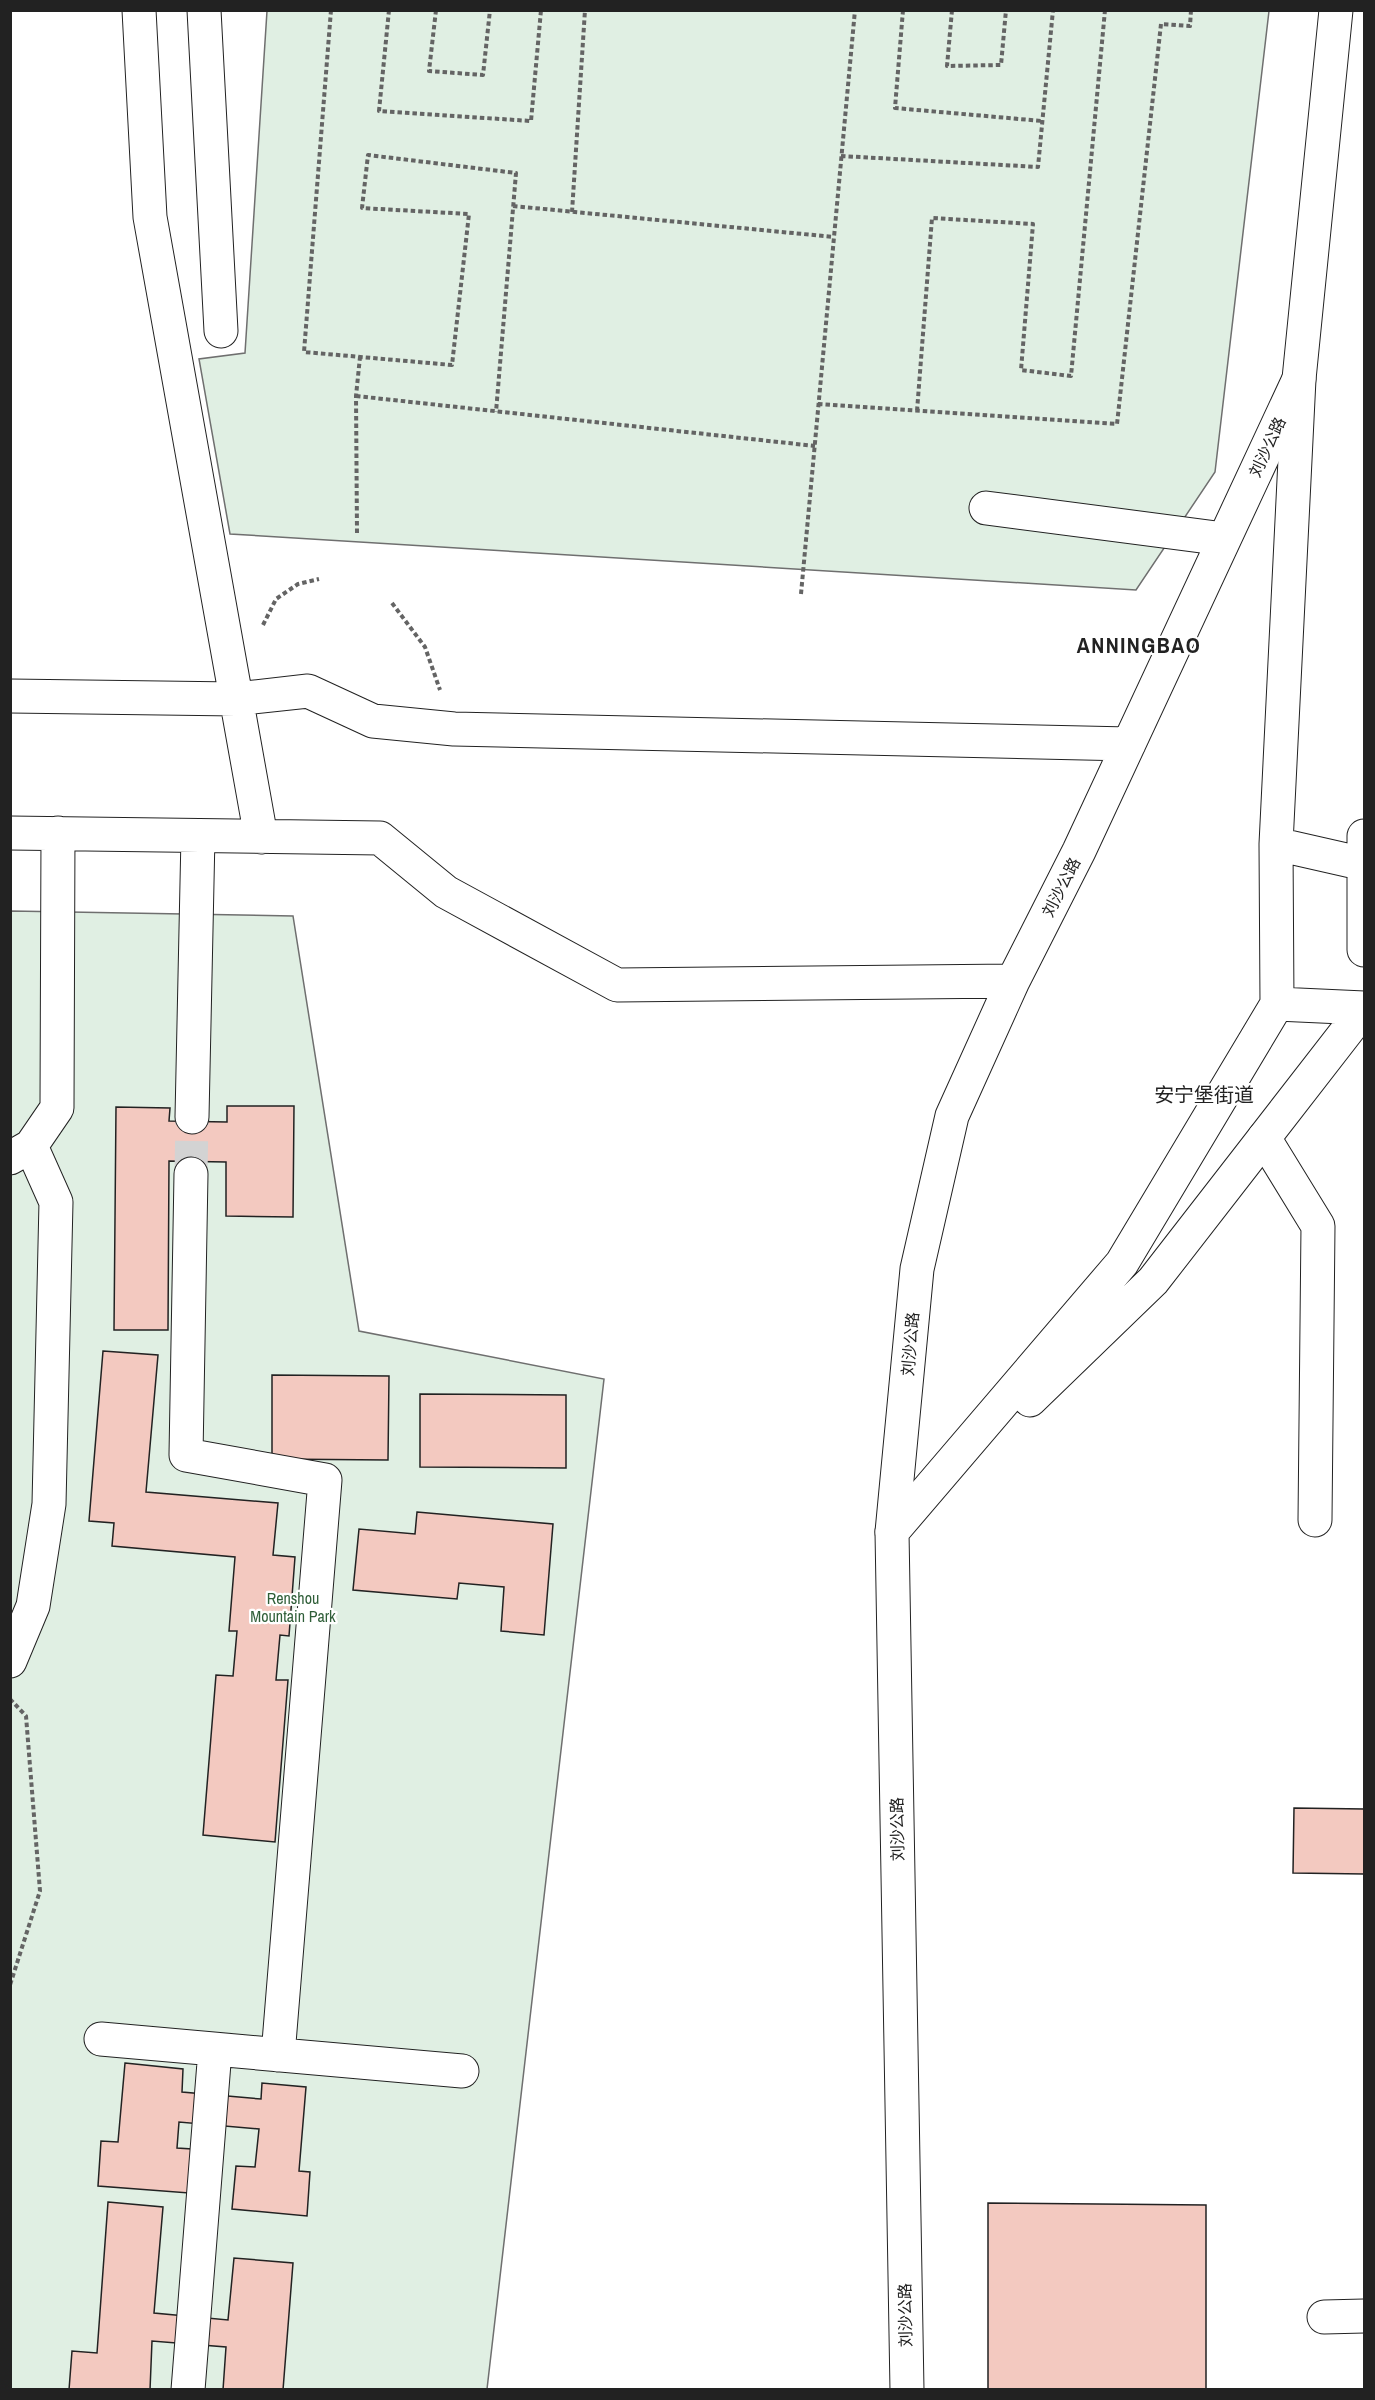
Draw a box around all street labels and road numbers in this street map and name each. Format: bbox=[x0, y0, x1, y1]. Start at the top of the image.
street label: 刘沙公路 bbox=[1244, 413, 1290, 481]
street label: 刘沙公路 bbox=[1037, 853, 1085, 921]
street label: 刘沙公路 bbox=[896, 1311, 924, 1377]
street label: 刘沙公路 bbox=[885, 1797, 909, 1861]
street label: 刘沙公路 bbox=[893, 2283, 917, 2347]

